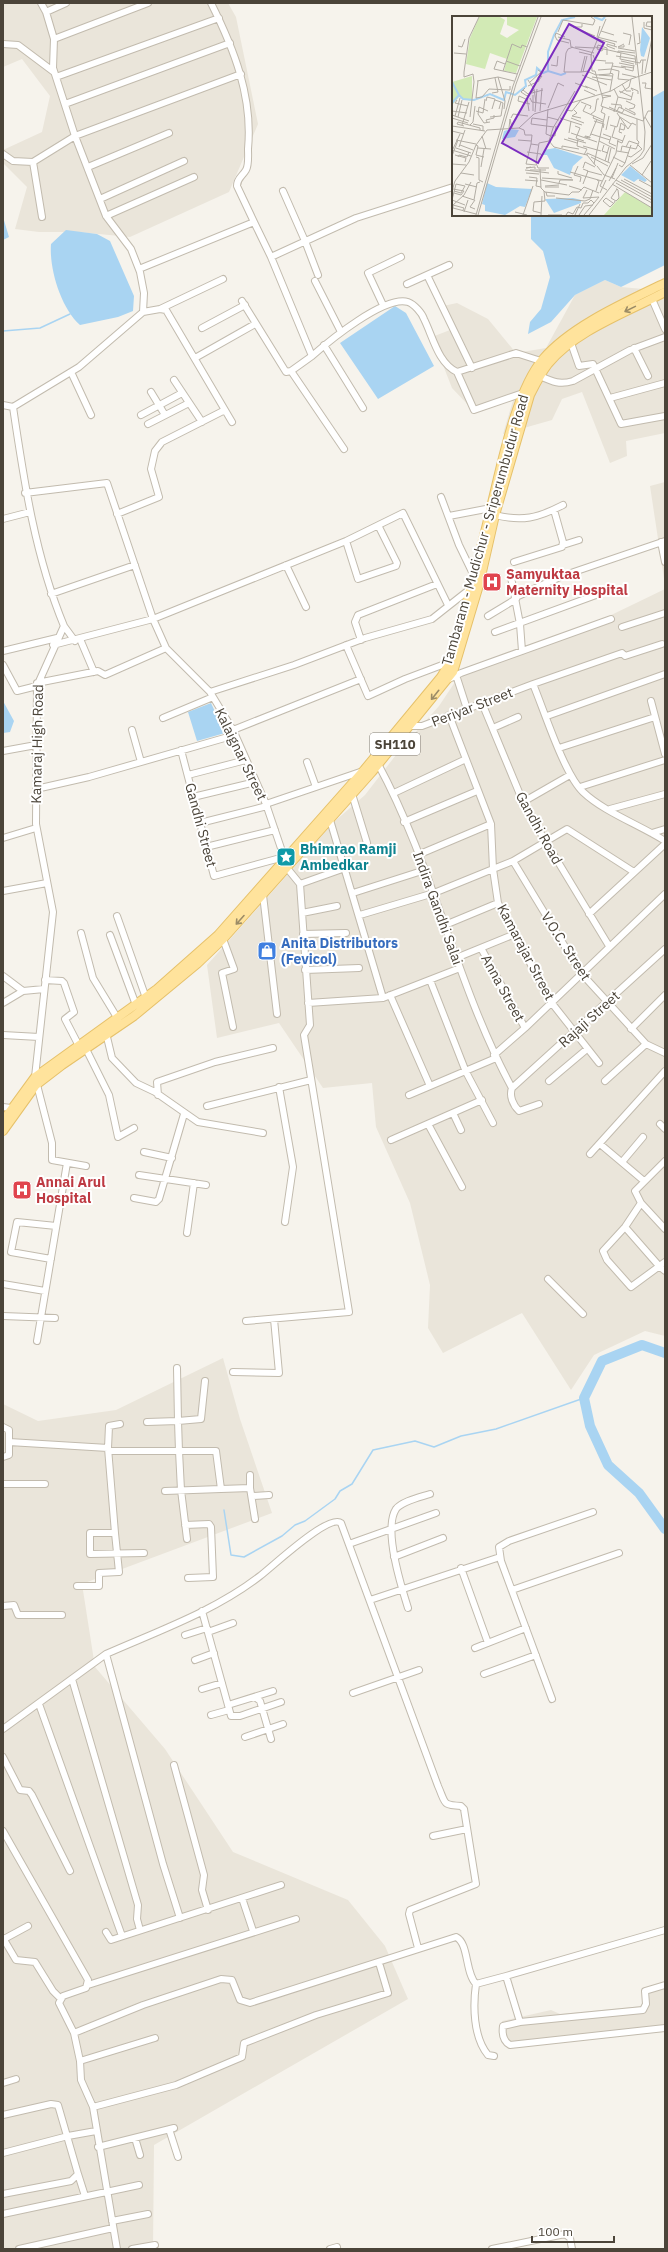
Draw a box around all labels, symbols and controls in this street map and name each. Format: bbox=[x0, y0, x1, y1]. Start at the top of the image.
inset map bbox=[452, 16, 652, 216]
one-way arrow bbox=[625, 306, 637, 313]
street label: Tambaram - Mudichur - Sriperumbudur Road bbox=[438, 392, 532, 668]
place label: Samyuktaa Maternity Hospital bbox=[506, 565, 628, 599]
hospital icon: Samyuktaa Maternity Hospital bbox=[481, 571, 503, 593]
street label: Periyar Street bbox=[429, 683, 515, 731]
street label: Kamaraj High Road bbox=[27, 684, 47, 804]
one-way arrow bbox=[431, 689, 440, 700]
street label: Kalaignar Street bbox=[211, 705, 271, 803]
road number: SH110 bbox=[370, 733, 420, 755]
street label: Gandhi Street bbox=[181, 781, 221, 869]
street label: Gandhi Road bbox=[512, 789, 566, 867]
place label: Bhimrao Ramji Ambedkar bbox=[300, 840, 397, 874]
place icon: Bhimrao Ramji Ambedkar bbox=[275, 846, 297, 868]
street label: Indira Gandhi Salai bbox=[409, 849, 467, 967]
street label: Kamarajar Street bbox=[493, 901, 559, 1003]
street label: V.O.C. Street bbox=[537, 908, 595, 984]
one-way arrow bbox=[236, 915, 245, 925]
place label: Anita Distributors (Fevicol) bbox=[281, 934, 398, 968]
shop icon: Anita Distributors (Fevicol) bbox=[256, 940, 278, 962]
street label: Anna Street bbox=[477, 951, 529, 1025]
street label: Rajaji Street bbox=[555, 987, 623, 1051]
place label: Annai Arul Hospital bbox=[36, 1173, 105, 1207]
hospital icon: Annai Arul Hospital bbox=[11, 1179, 33, 1201]
scale bar bbox=[532, 2218, 614, 2244]
text: 100 m bbox=[538, 2224, 573, 2239]

